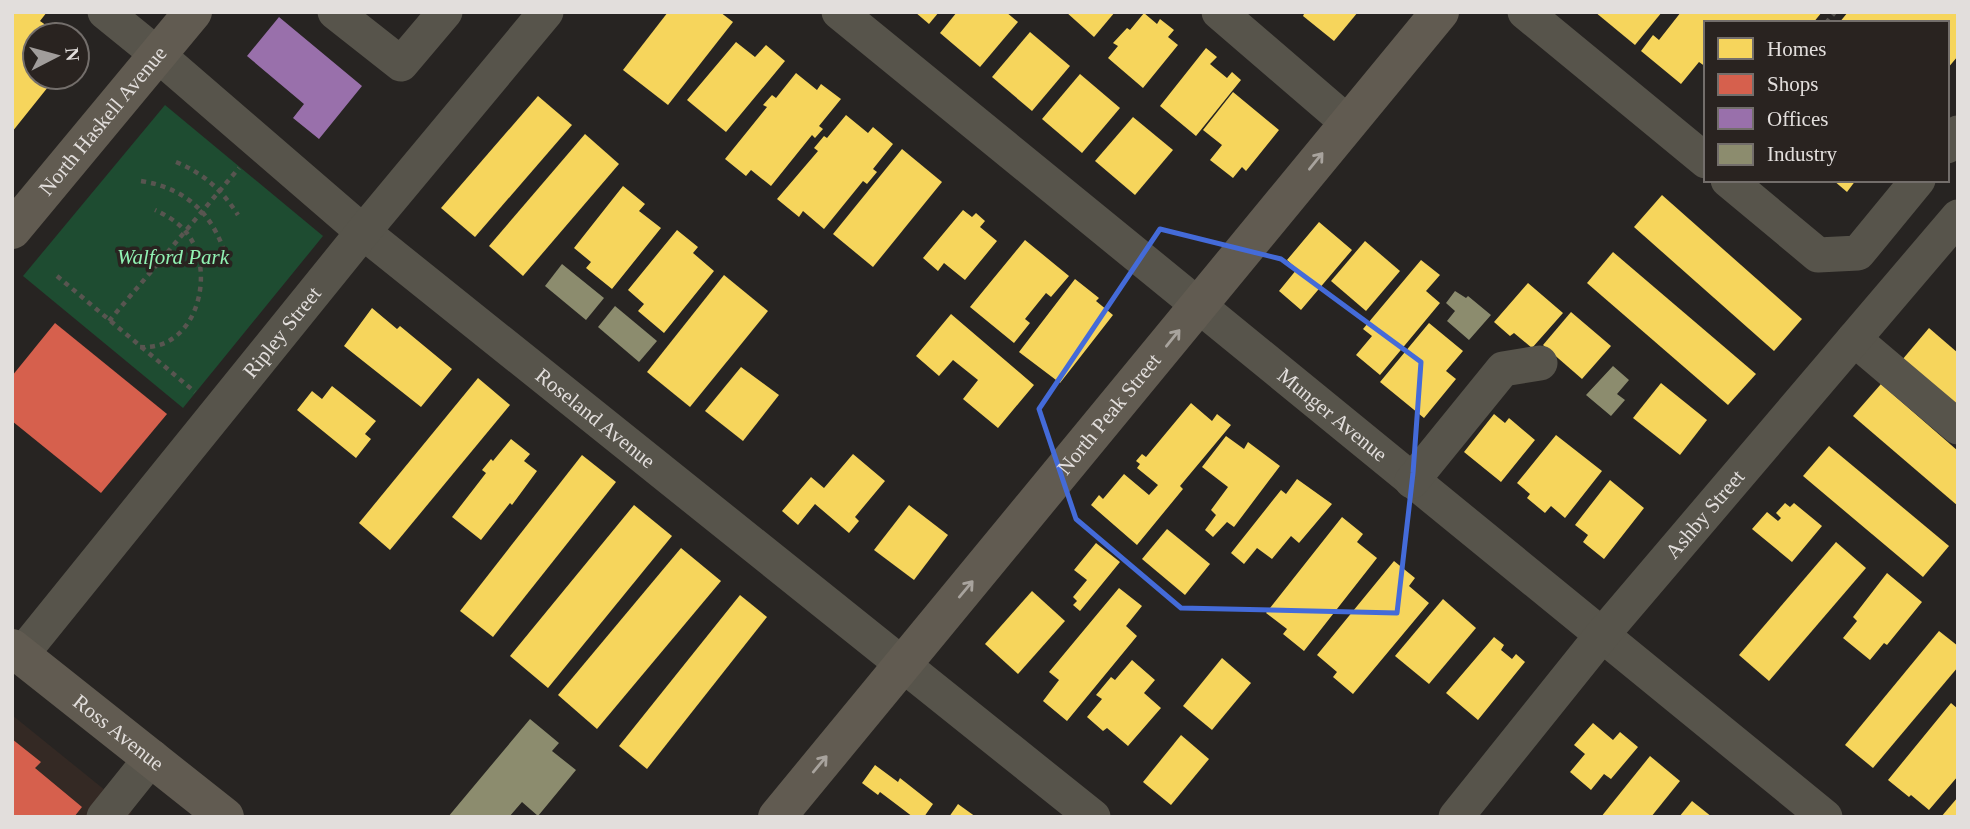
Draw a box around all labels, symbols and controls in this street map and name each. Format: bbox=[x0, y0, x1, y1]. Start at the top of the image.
north arrow bbox=[21, 21, 91, 91]
legend bbox=[1704, 21, 1949, 182]
text: Homes bbox=[1767, 37, 1827, 61]
street label: North Haskell Avenue bbox=[33, 41, 173, 201]
text: Shops bbox=[1767, 72, 1818, 96]
text: Offices bbox=[1767, 107, 1828, 131]
text: Industry bbox=[1767, 142, 1837, 166]
one-way arrow bbox=[1308, 153, 1324, 171]
park label: Walford Park bbox=[117, 245, 230, 269]
street label: Ripley Street bbox=[238, 282, 326, 383]
one-way arrow bbox=[1165, 329, 1181, 347]
street label: North Peak Street bbox=[1052, 349, 1166, 479]
street label: Roseland Avenue bbox=[531, 363, 660, 473]
street label: Munger Avenue bbox=[1273, 363, 1392, 467]
street label: Ashby Street bbox=[1660, 465, 1750, 564]
one-way arrow bbox=[958, 581, 973, 599]
street label: Ross Avenue bbox=[68, 689, 169, 776]
one-way arrow bbox=[813, 756, 828, 774]

